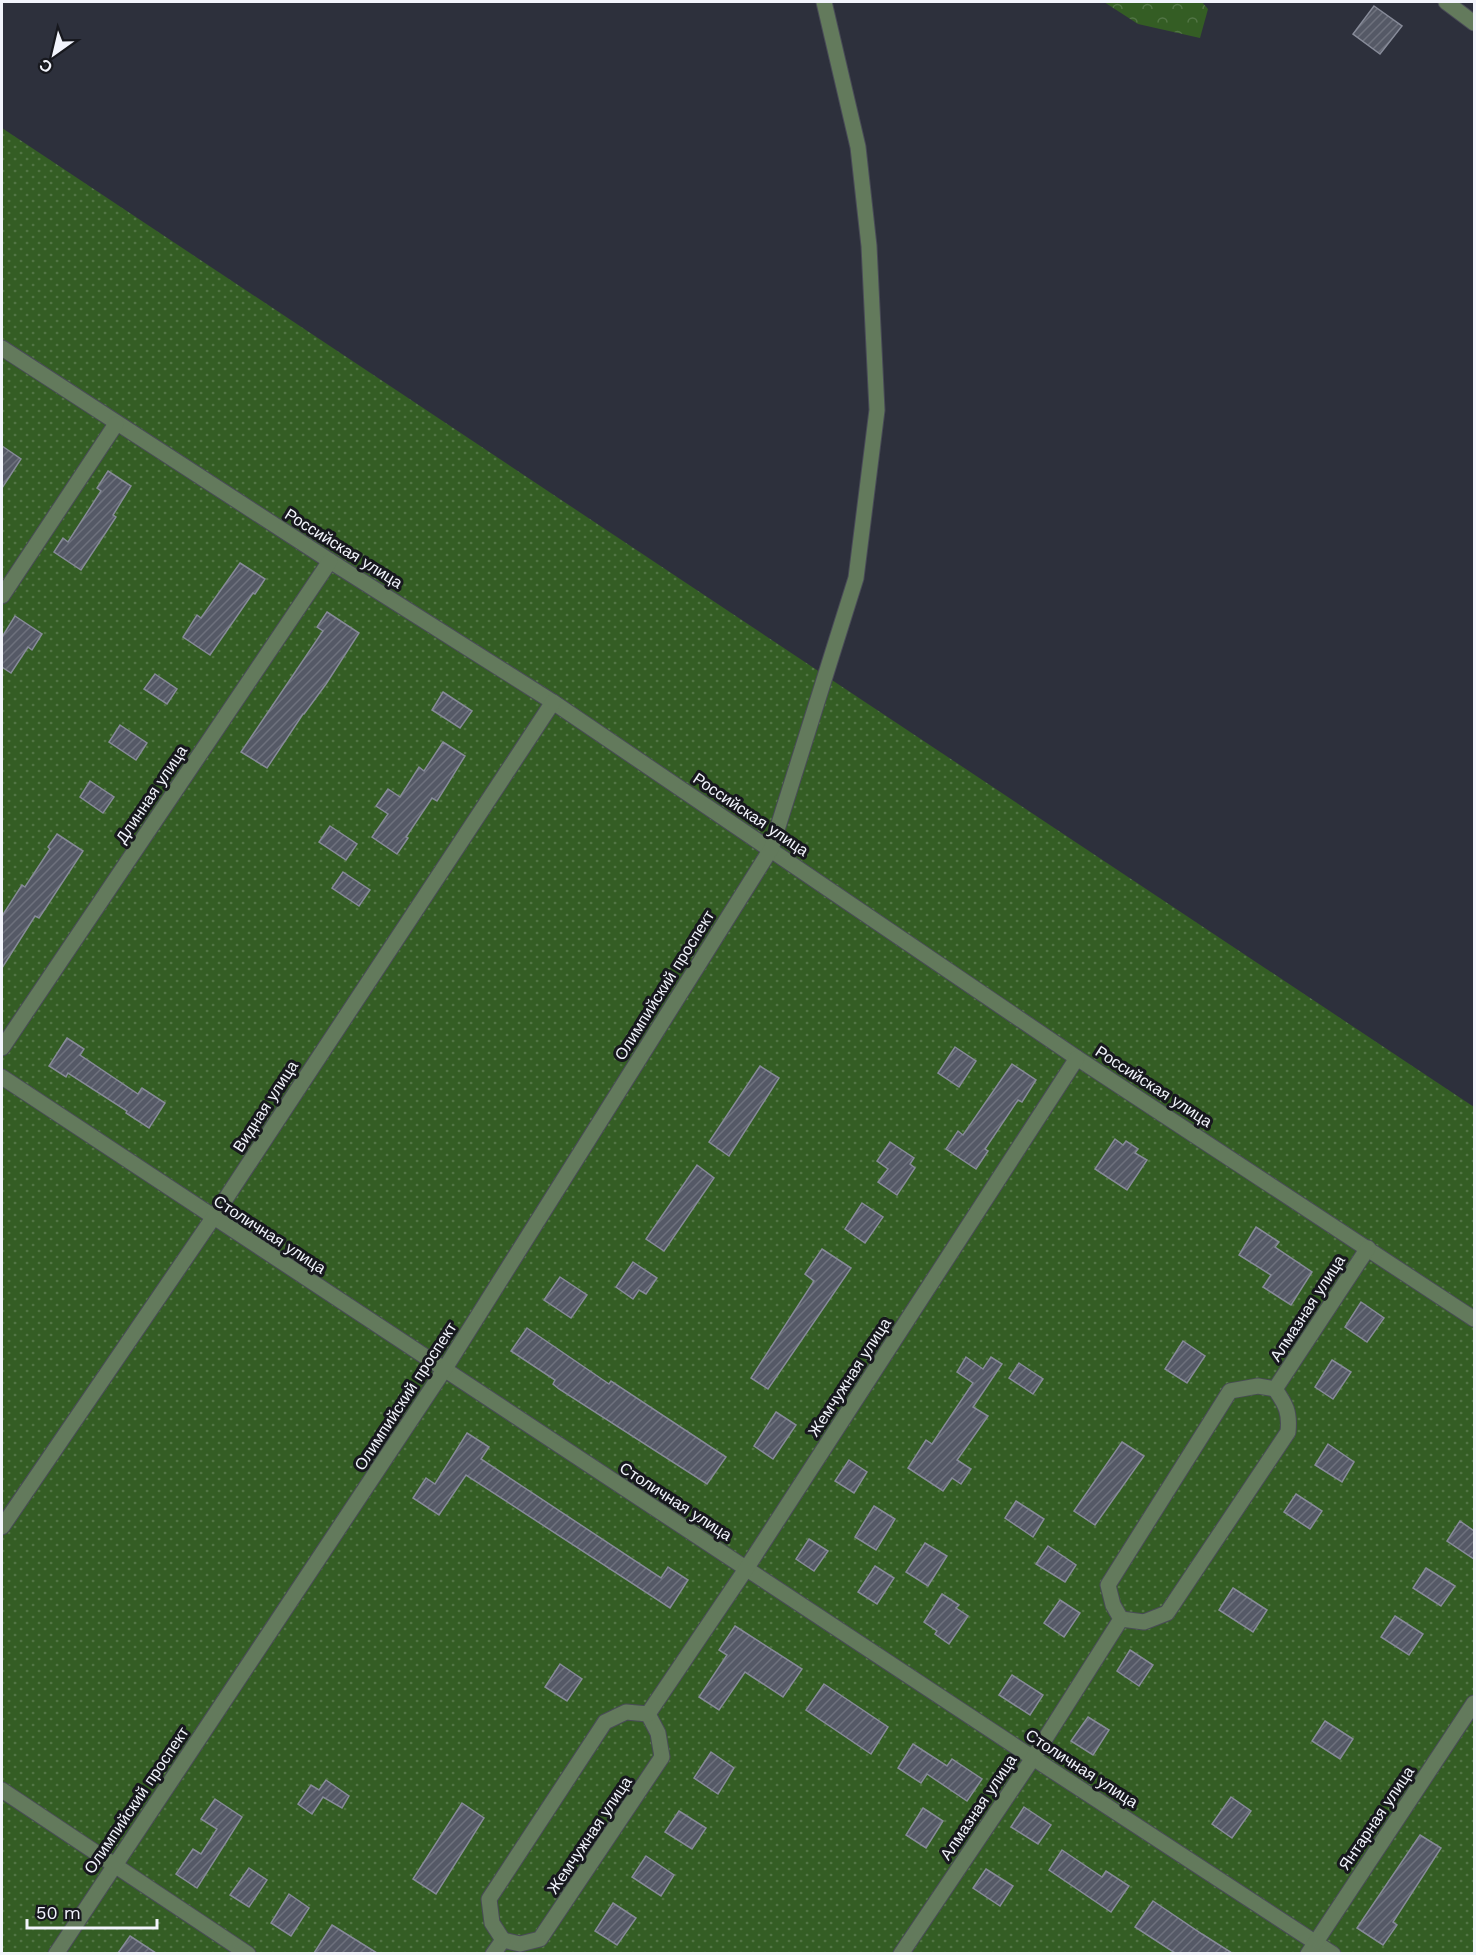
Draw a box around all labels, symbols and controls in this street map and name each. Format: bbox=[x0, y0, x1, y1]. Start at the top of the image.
north arrow bbox=[24, 24, 84, 84]
text: С bbox=[35, 55, 56, 77]
street label: Российская улица bbox=[281, 505, 406, 592]
street label: Длинная улица bbox=[112, 742, 191, 847]
street label: Российская улица bbox=[689, 769, 812, 860]
street label: Олимпийский проспект bbox=[611, 906, 719, 1064]
street label: Российская улица bbox=[1092, 1042, 1216, 1131]
street label: Видная улица bbox=[229, 1057, 302, 1155]
street label: Столичная улица bbox=[210, 1191, 329, 1278]
street label: Алмазная улица bbox=[1266, 1251, 1349, 1365]
street label: Жемчужная улица bbox=[804, 1314, 895, 1440]
street label: Олимпийский проспект bbox=[350, 1318, 461, 1474]
street label: Столичная улица bbox=[616, 1458, 735, 1545]
street label: Олимпийский проспект bbox=[80, 1723, 193, 1877]
street label: Столичная улица bbox=[1022, 1725, 1141, 1812]
street label: Алмазная улица bbox=[936, 1751, 1021, 1864]
street label: Янтарная улица bbox=[1335, 1763, 1418, 1874]
street label: Жемчужная улица bbox=[543, 1773, 636, 1898]
scale bar bbox=[27, 1892, 158, 1930]
text: 50 m bbox=[36, 1902, 81, 1923]

